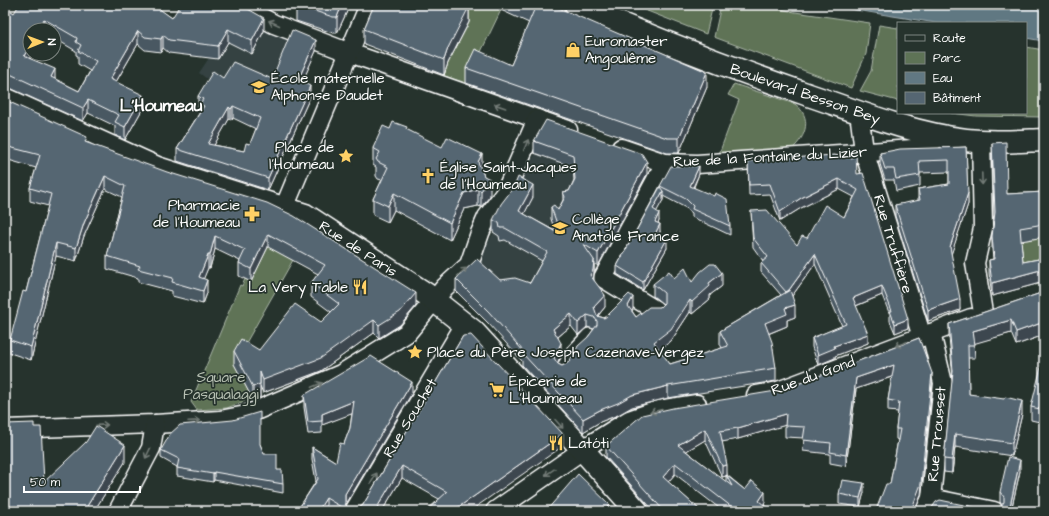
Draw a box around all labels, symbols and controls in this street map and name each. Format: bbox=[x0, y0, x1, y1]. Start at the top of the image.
one-way arrow bbox=[269, 19, 281, 27]
north arrow bbox=[22, 22, 62, 62]
legend bbox=[897, 22, 1027, 114]
text: Route bbox=[933, 30, 966, 47]
place label: Euromaster Angoulême bbox=[585, 31, 668, 70]
text: N bbox=[44, 38, 59, 46]
shop icon: Euromaster Angoulême bbox=[564, 41, 582, 59]
text: Parc bbox=[933, 50, 961, 67]
street label: Boulevard Besson Bey bbox=[727, 58, 883, 130]
place label: École maternelle Alphonse Daudet bbox=[271, 68, 385, 106]
text: Eau bbox=[933, 70, 952, 87]
school or university icon: École maternelle Alphonse Daudet bbox=[250, 78, 268, 96]
text: Bâtiment bbox=[933, 90, 981, 107]
district label: L'Houmeau bbox=[120, 94, 203, 118]
one-way arrow bbox=[495, 102, 507, 110]
place label: Place de l'Houmeau bbox=[269, 137, 334, 175]
one-way arrow bbox=[523, 139, 530, 151]
street label: Rue de la Fontaine du Lizier bbox=[672, 141, 868, 173]
place icon: Place de l'Houmeau bbox=[337, 147, 355, 165]
place label: Église Saint-Jacques de l'Houmeau bbox=[440, 157, 577, 195]
church icon: Église Saint-Jacques de l'Houmeau bbox=[419, 167, 437, 185]
one-way arrow bbox=[978, 172, 986, 185]
street label: Rue Truffière bbox=[868, 192, 918, 296]
place label: Pharmacie de l'Houmeau bbox=[153, 195, 240, 233]
pharmacy icon: Pharmacie de l'Houmeau bbox=[243, 205, 261, 223]
place label: Collège Anatole France bbox=[572, 209, 679, 247]
street label: Rue de Paris bbox=[315, 216, 402, 282]
school or university icon: Collège Anatole France bbox=[551, 219, 569, 237]
one-way arrow bbox=[456, 268, 466, 277]
place label: La Very Table bbox=[248, 277, 348, 299]
restaurant icon: La Very Table bbox=[351, 278, 369, 296]
one-way arrow bbox=[895, 341, 908, 348]
place label: Place du Père Joseph Cazenave-Vergez bbox=[427, 342, 704, 364]
place icon: Place du Père Joseph Cazenave-Vergez bbox=[406, 343, 424, 361]
street label: Rue du Gond bbox=[768, 351, 858, 401]
park label: Square Pasqualaggi bbox=[183, 367, 259, 406]
place label: Épicerie de L’Houmeau bbox=[509, 371, 587, 409]
street label: Rue Souchet bbox=[378, 374, 442, 462]
one-way arrow bbox=[311, 381, 323, 388]
supermarket icon: Épicerie de L’Houmeau bbox=[488, 381, 506, 399]
street label: Rue Trousset bbox=[922, 386, 952, 482]
one-way arrow bbox=[650, 408, 663, 415]
one-way arrow bbox=[187, 417, 200, 425]
one-way arrow bbox=[555, 418, 564, 429]
one-way arrow bbox=[95, 421, 108, 429]
place label: Latóti bbox=[568, 433, 610, 454]
restaurant icon: Latóti bbox=[547, 434, 565, 452]
one-way arrow bbox=[144, 447, 151, 459]
scale bar bbox=[24, 468, 140, 494]
one-way arrow bbox=[545, 468, 556, 476]
one-way arrow bbox=[371, 472, 379, 484]
text: 50 m bbox=[30, 474, 61, 491]

